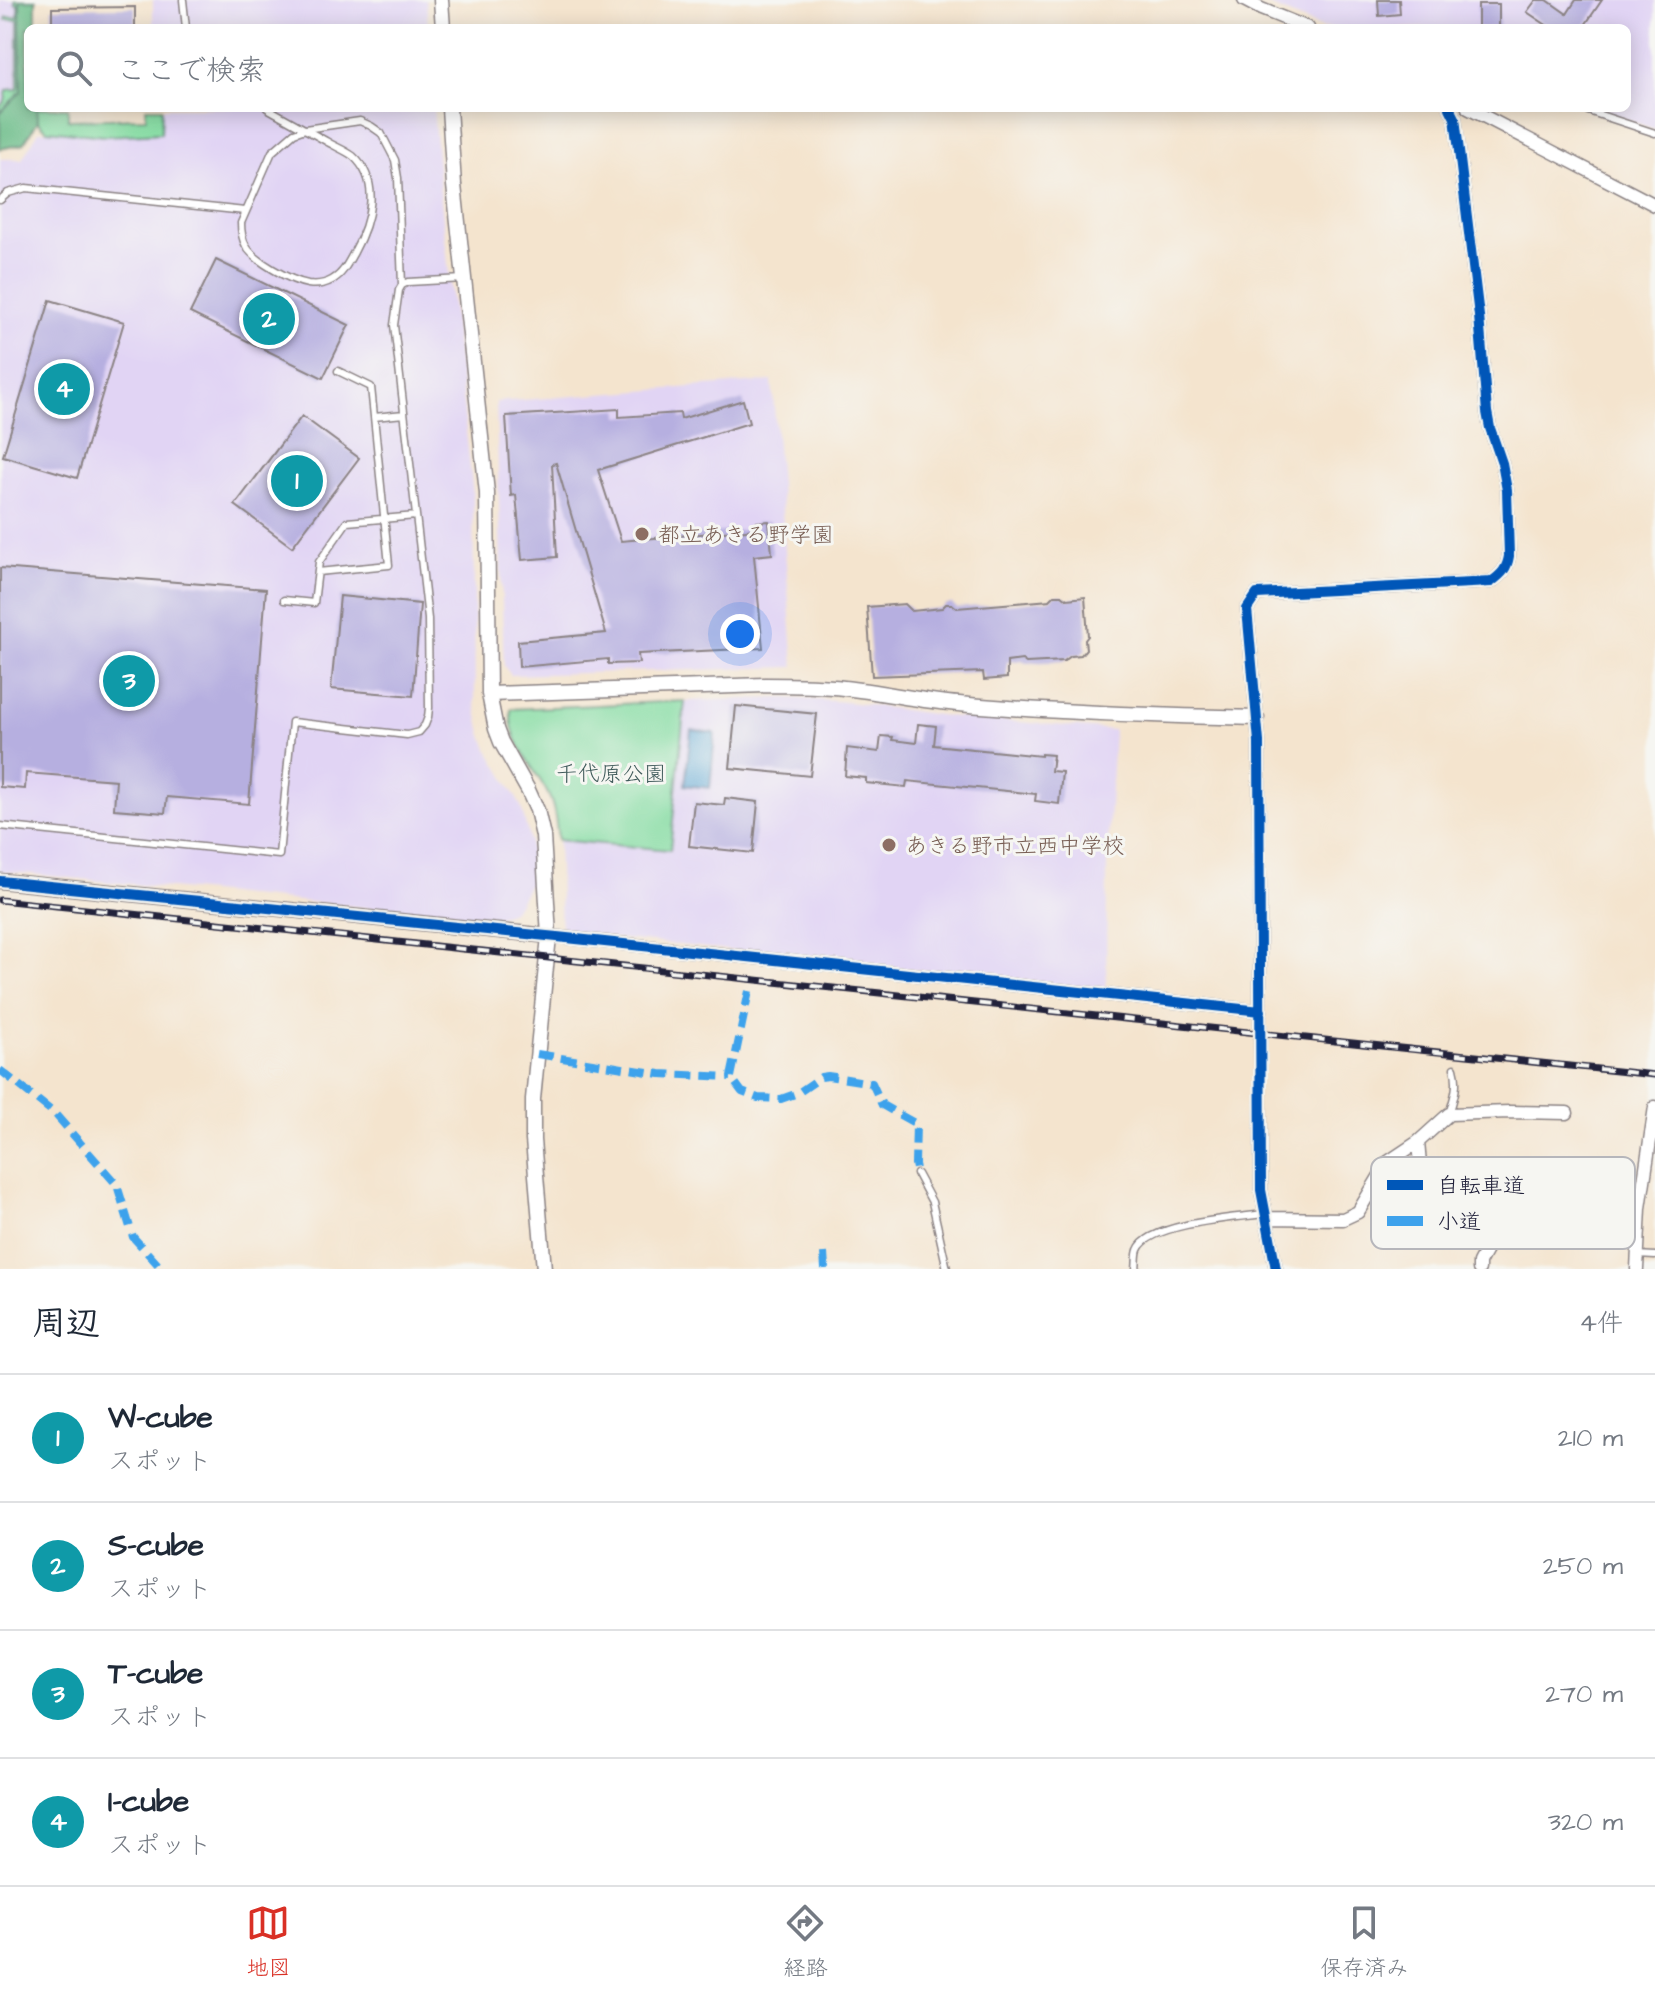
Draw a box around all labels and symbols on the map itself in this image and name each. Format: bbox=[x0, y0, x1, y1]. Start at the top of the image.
pin: 2 bbox=[243, 289, 295, 349]
pin: 4 bbox=[38, 359, 90, 419]
pin: 1 bbox=[271, 451, 323, 511]
place label: 都立あきる野学園 bbox=[658, 520, 834, 551]
marker: 都立あきる野学園 bbox=[633, 525, 651, 543]
your location bbox=[720, 614, 760, 654]
pin: 3 bbox=[103, 651, 155, 711]
park label: 千代原公園 bbox=[556, 759, 666, 790]
place label: あきる野市立西中学校 bbox=[905, 831, 1125, 862]
marker: あきる野市立西中学校 bbox=[880, 836, 898, 854]
legend bbox=[1371, 1157, 1635, 1249]
text: 自転車道 bbox=[1437, 1171, 1525, 1202]
text: 小道 bbox=[1437, 1207, 1481, 1238]

